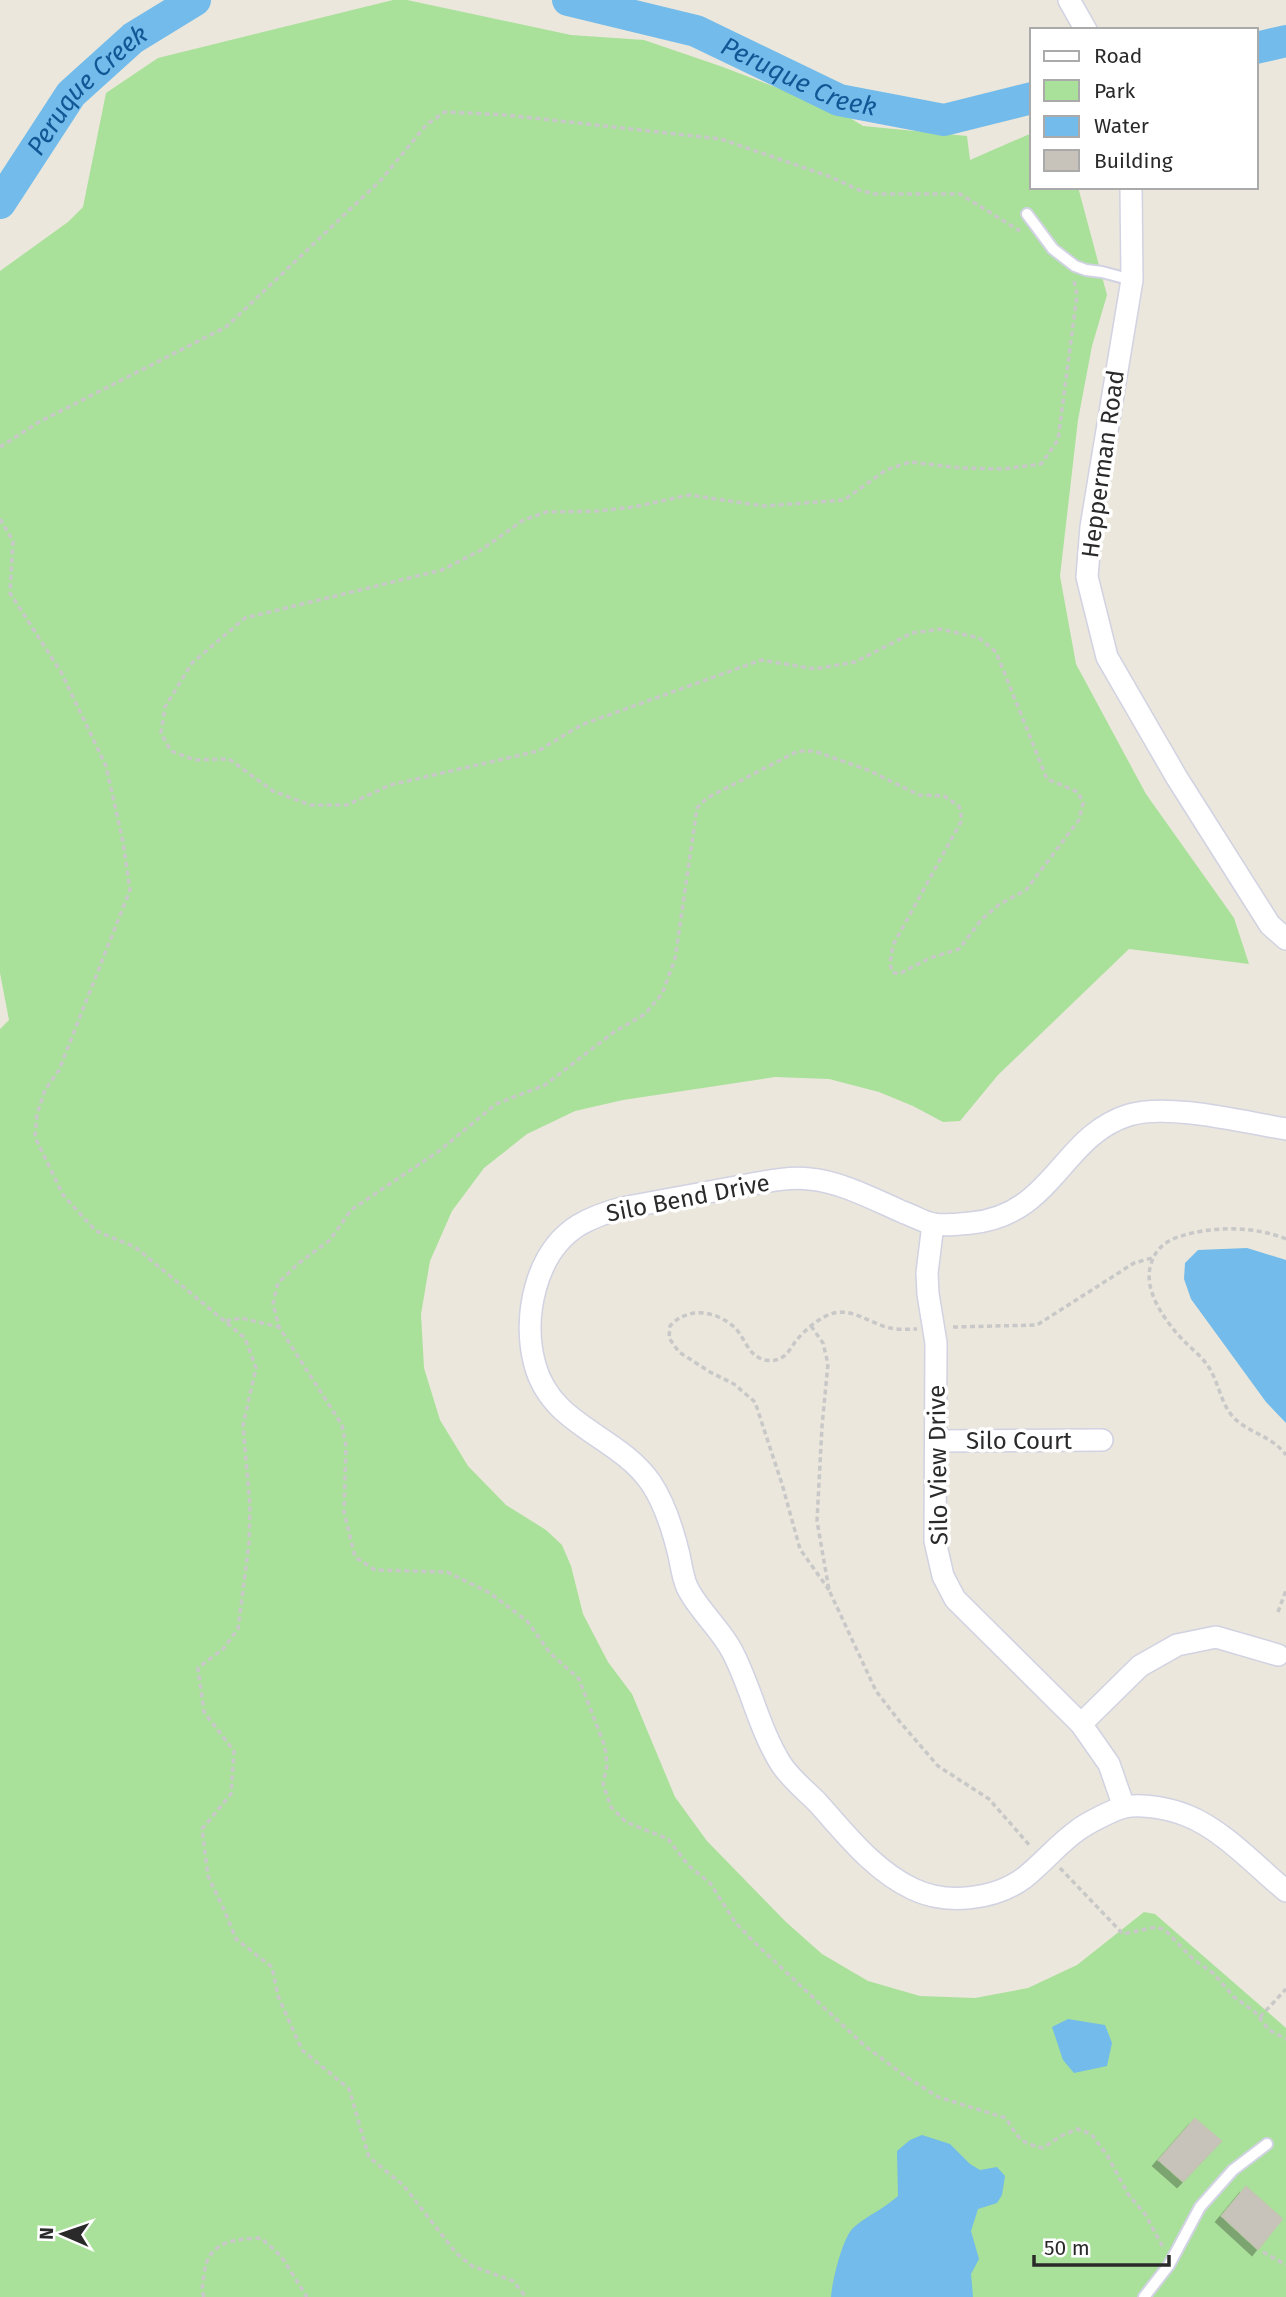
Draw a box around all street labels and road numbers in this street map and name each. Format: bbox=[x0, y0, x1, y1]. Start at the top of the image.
street label: Hepperman Road bbox=[1076, 368, 1130, 560]
street label: Silo Bend Drive bbox=[604, 1168, 772, 1228]
street label: Silo View Drive bbox=[923, 1385, 953, 1545]
street label: Silo Court bbox=[966, 1427, 1072, 1455]

